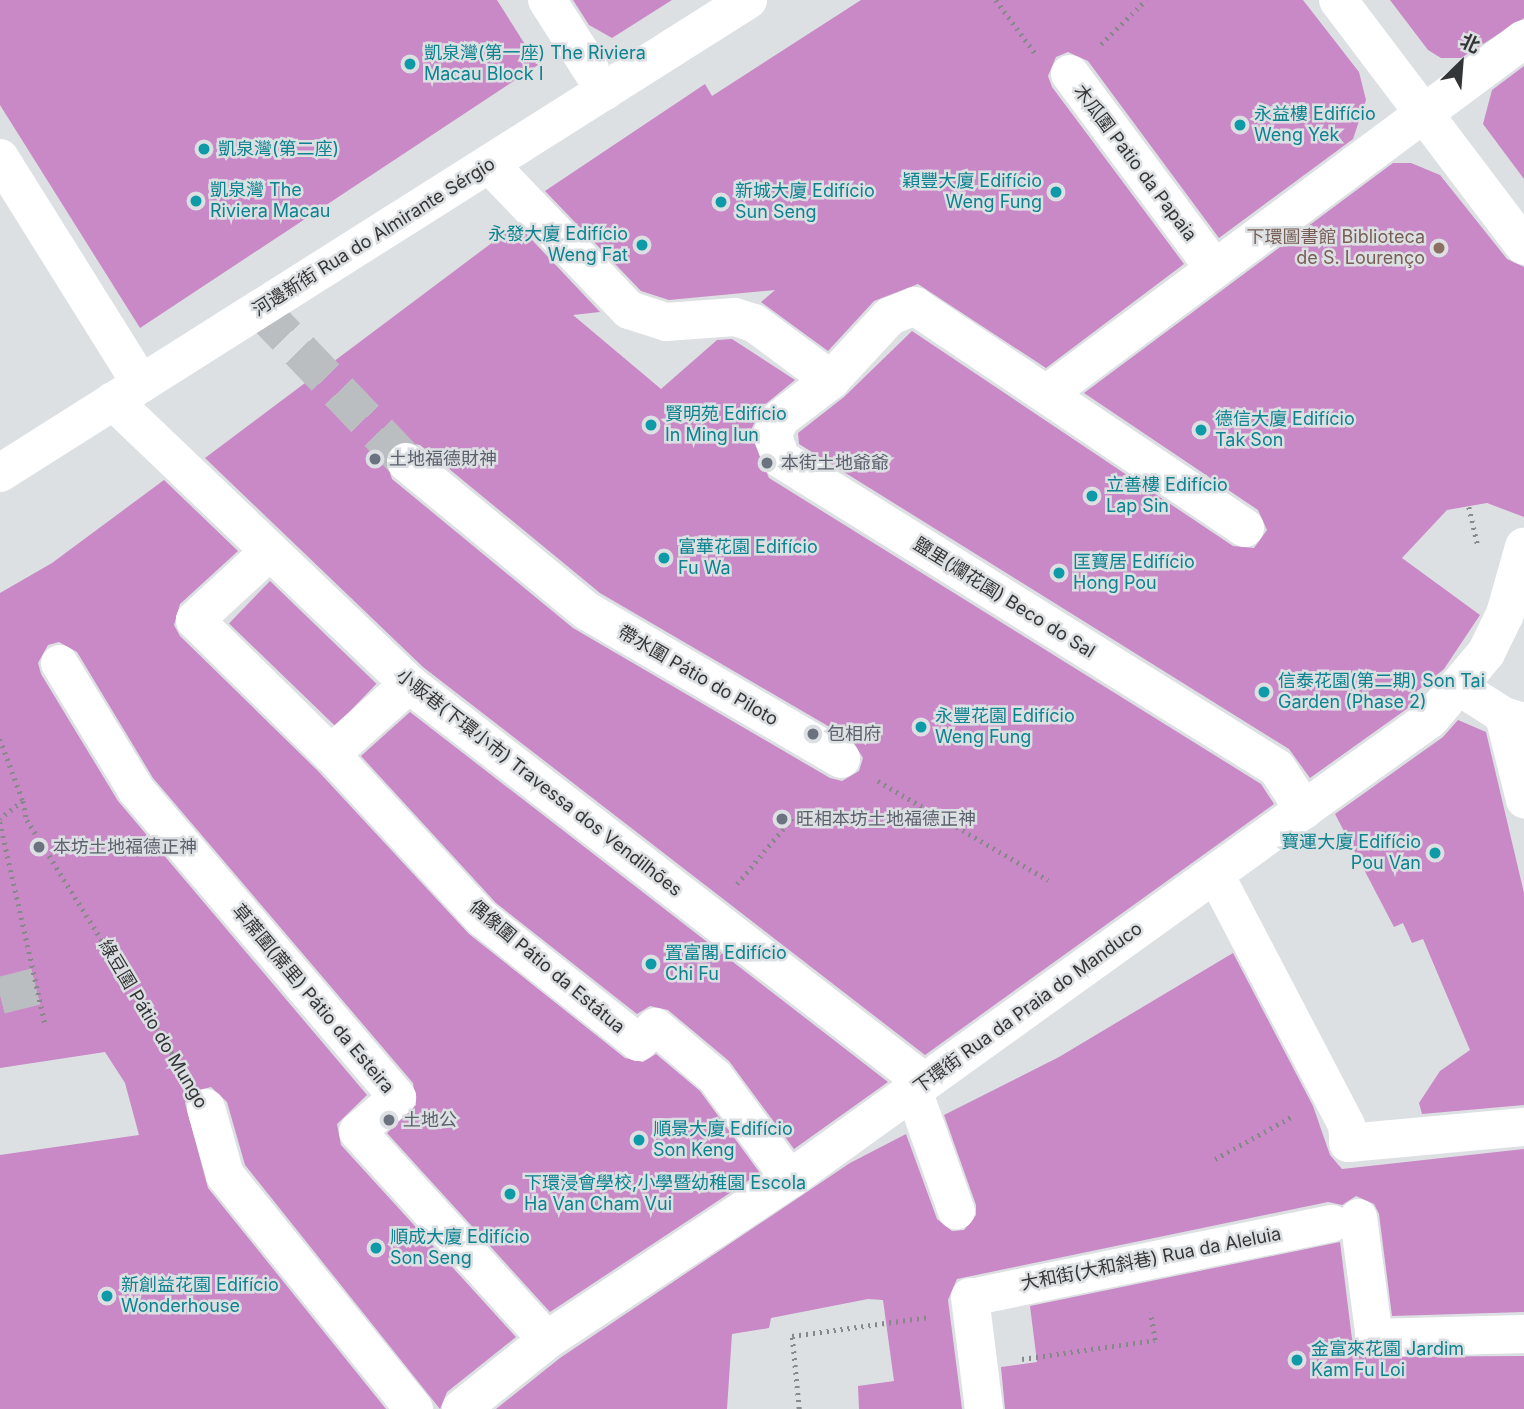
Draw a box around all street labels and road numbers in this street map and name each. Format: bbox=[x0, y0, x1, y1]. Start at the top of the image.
street label: 木瓜圍 Patio da Papaia bbox=[1069, 80, 1201, 246]
street label: 河邊新街 Rua do Almirante Sérgio bbox=[249, 153, 499, 321]
street label: 鹽里(爛花園) Beco do Sal bbox=[909, 533, 1099, 663]
street label: 帶水圍 Pátio do Piloto bbox=[614, 621, 782, 731]
street label: 小販巷(下環小市) Travessa dos Vendilhões bbox=[392, 665, 686, 901]
street label: 偶像圍 Pátio da Estátua bbox=[465, 896, 629, 1038]
street label: 草蓆圍(蓆里) Pátio da Esteira bbox=[228, 900, 398, 1098]
street label: 下環街 Rua da Praia do Manduco bbox=[910, 918, 1146, 1098]
street label: 綠豆圍 Pátio do Mungo bbox=[94, 936, 212, 1112]
street label: 大和街(大和斜巷) Rua da Aleluia bbox=[1019, 1223, 1283, 1295]

